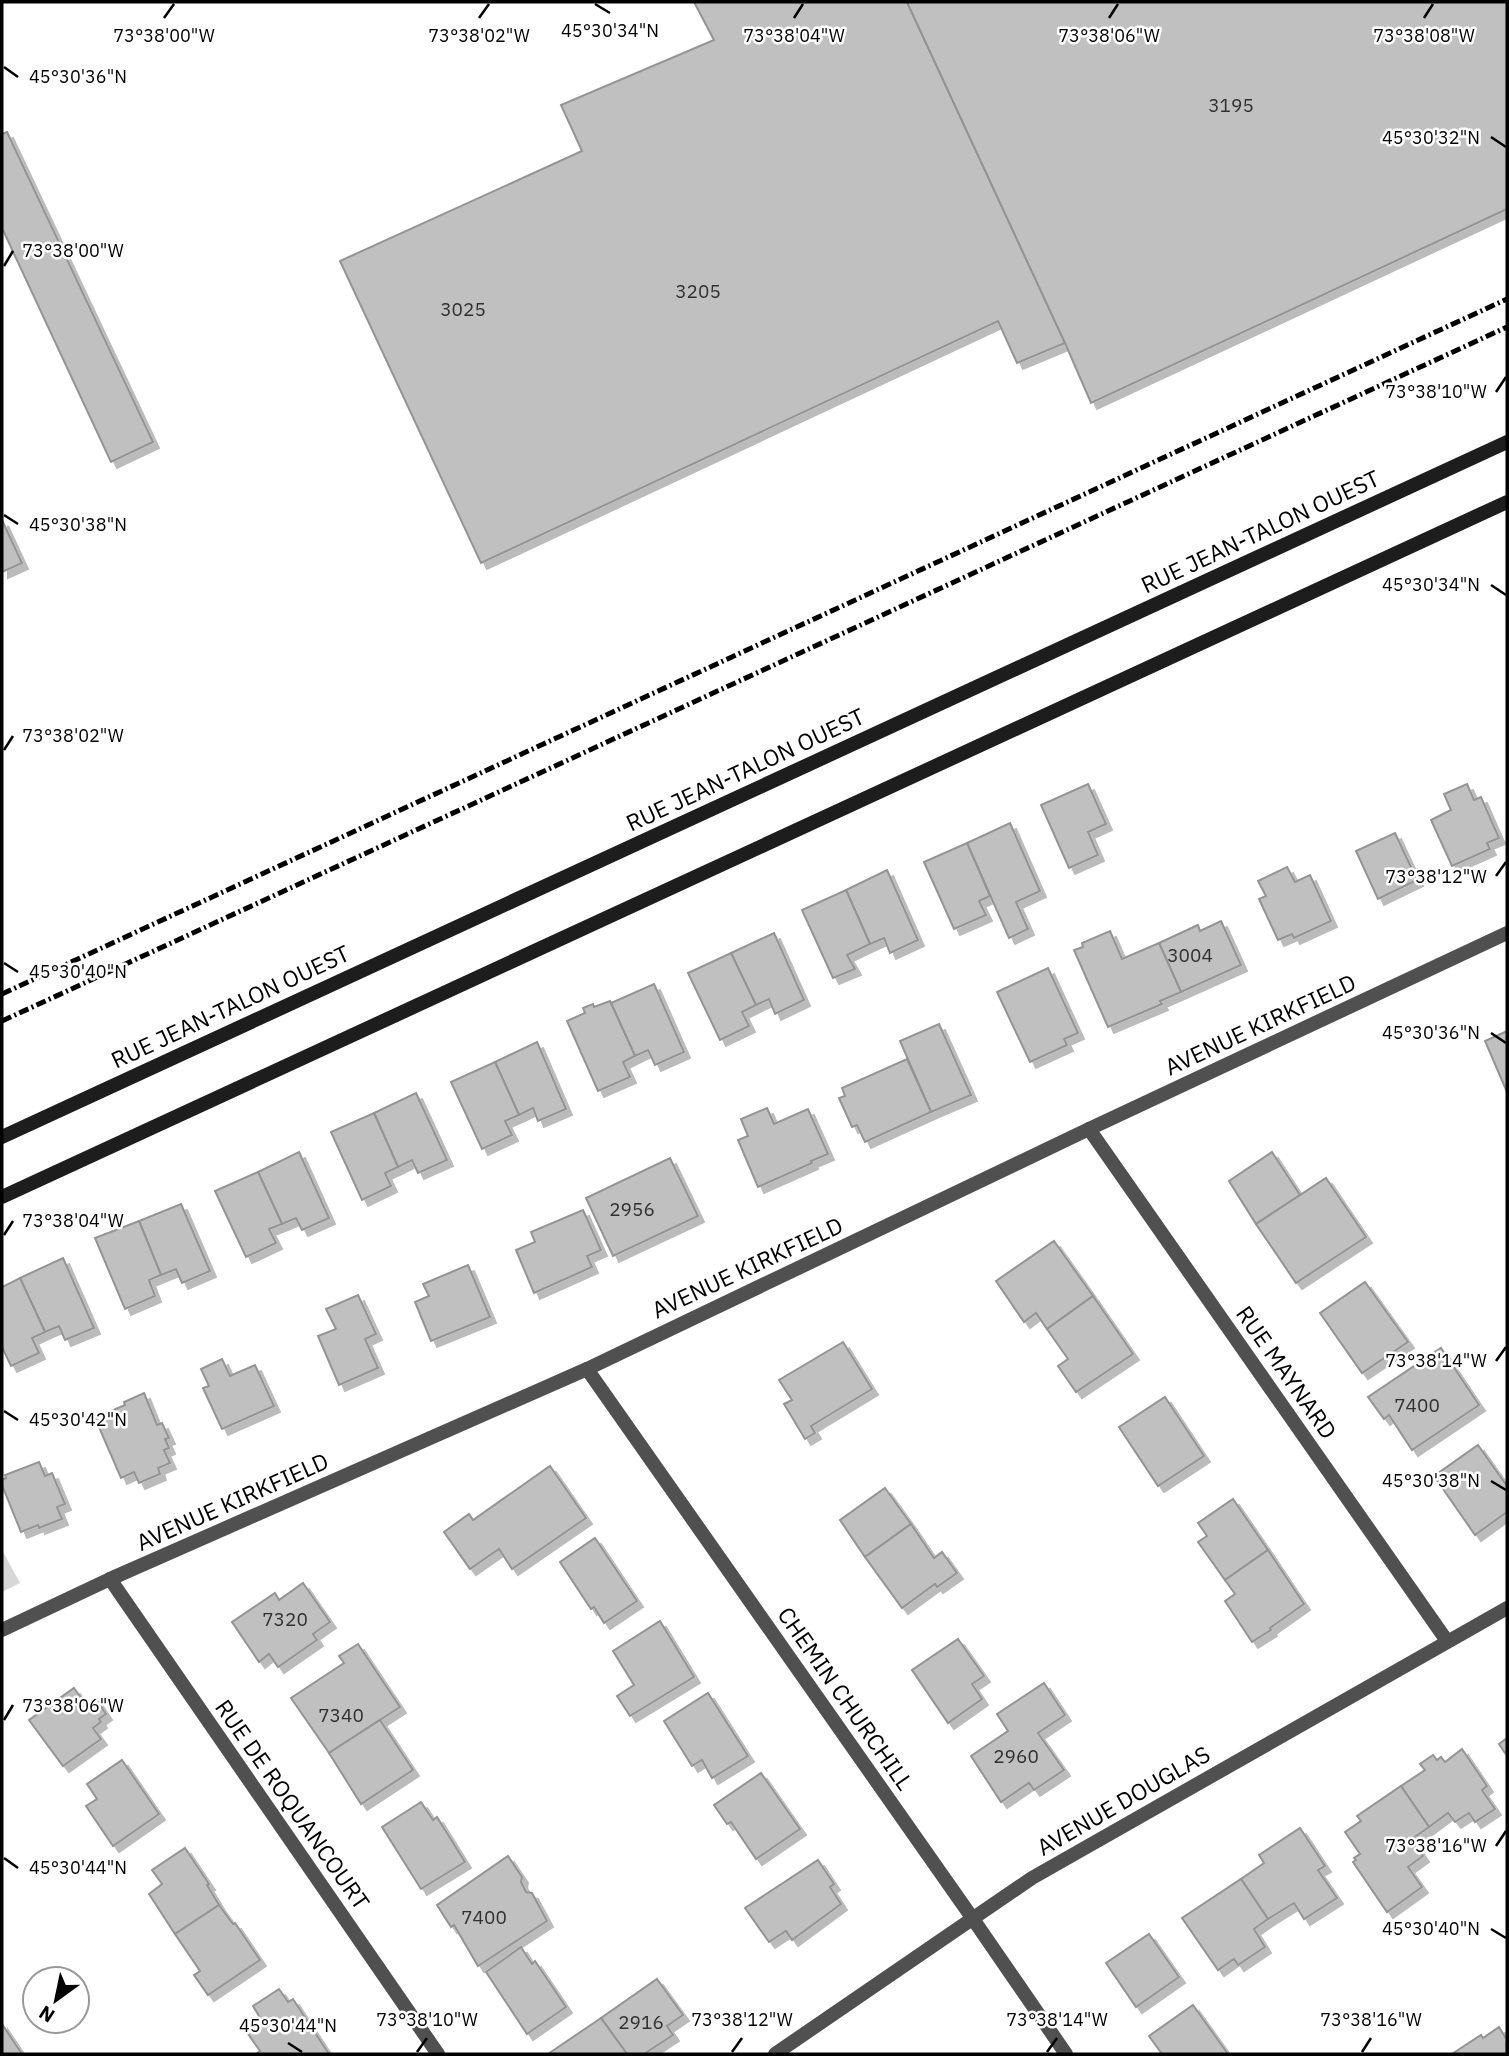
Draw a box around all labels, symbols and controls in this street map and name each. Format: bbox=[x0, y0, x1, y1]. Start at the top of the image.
text: 45°30'34"N bbox=[561, 19, 659, 42]
text: 73°38'00"W bbox=[113, 24, 215, 47]
text: 73°38'02"W bbox=[428, 24, 530, 47]
text: 73°38'04"W bbox=[743, 24, 845, 47]
text: 73°38'06"W bbox=[1058, 24, 1160, 47]
text: 73°38'08"W bbox=[1373, 24, 1475, 47]
text: 45°30'36"N bbox=[29, 65, 127, 88]
house number: 3195 bbox=[1208, 93, 1254, 117]
text: 45°30'32"N bbox=[1382, 126, 1480, 149]
text: 73°38'00"W bbox=[22, 239, 124, 262]
house number: 3205 bbox=[675, 279, 721, 303]
house number: 3025 bbox=[440, 297, 486, 321]
text: 73°38'10"W bbox=[1385, 380, 1487, 403]
street label: RUE JEAN-TALON OUEST bbox=[1136, 463, 1384, 599]
text: 45°30'38"N bbox=[29, 513, 127, 536]
text: 45°30'34"N bbox=[1382, 573, 1480, 596]
street label: RUE JEAN-TALON OUEST bbox=[621, 701, 869, 837]
text: 73°38'02"W bbox=[22, 724, 124, 747]
text: 73°38'12"W bbox=[1385, 865, 1487, 888]
street label: RUE JEAN-TALON OUEST bbox=[106, 938, 354, 1074]
house number: 3004 bbox=[1167, 943, 1213, 967]
text: 45°30'40"N bbox=[29, 960, 127, 983]
street label: AVENUE KIRKFIELD bbox=[1160, 967, 1360, 1081]
text: 45°30'36"N bbox=[1382, 1021, 1480, 1044]
house number: 2956 bbox=[609, 1197, 655, 1221]
text: 73°38'04"W bbox=[22, 1209, 124, 1232]
street label: AVENUE KIRKFIELD bbox=[647, 1210, 847, 1324]
street label: RUE MAYNARD bbox=[1230, 1300, 1344, 1444]
text: 73°38'14"W bbox=[1385, 1349, 1487, 1372]
house number: 7400 bbox=[1394, 1393, 1440, 1417]
text: 45°30'42"N bbox=[29, 1408, 127, 1431]
street label: AVENUE KIRKFIELD bbox=[131, 1445, 333, 1557]
text: 45°30'38"N bbox=[1382, 1469, 1480, 1492]
street label: CHEMIN CHURCHILL bbox=[771, 1601, 921, 1795]
house number: 7320 bbox=[262, 1607, 308, 1631]
street label: RUE DE ROQUANCOURT bbox=[209, 1693, 377, 1915]
text: 73°38'06"W bbox=[22, 1694, 124, 1717]
house number: 7340 bbox=[318, 1703, 364, 1727]
street label: AVENUE DOUGLAS bbox=[1031, 1738, 1215, 1862]
house number: 2960 bbox=[993, 1744, 1039, 1768]
text: 73°38'16"W bbox=[1385, 1834, 1487, 1857]
text: 45°30'44"N bbox=[29, 1856, 127, 1879]
house number: 7400 bbox=[461, 1905, 507, 1929]
text: 45°30'40"N bbox=[1382, 1917, 1480, 1940]
north arrow bbox=[21, 1965, 91, 2035]
text: N bbox=[34, 2000, 59, 2028]
text: 73°38'10"W bbox=[376, 2008, 478, 2031]
text: 73°38'12"W bbox=[691, 2008, 793, 2031]
text: 73°38'14"W bbox=[1006, 2008, 1108, 2031]
text: 73°38'16"W bbox=[1320, 2008, 1422, 2031]
house number: 2916 bbox=[618, 2010, 664, 2034]
text: 45°30'44"N bbox=[239, 2014, 337, 2037]

